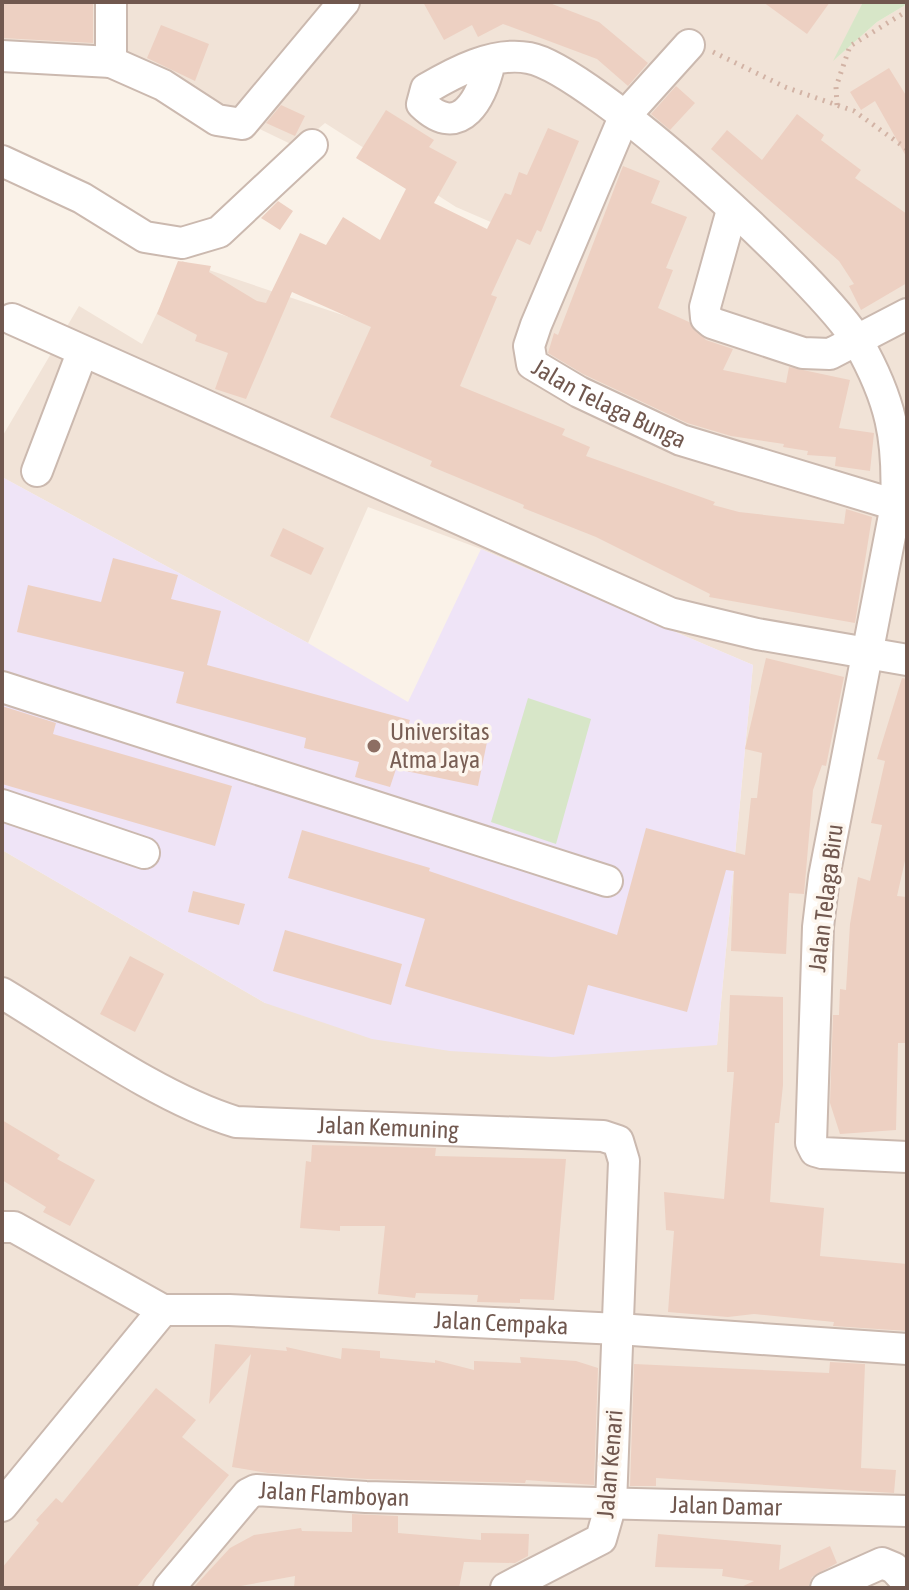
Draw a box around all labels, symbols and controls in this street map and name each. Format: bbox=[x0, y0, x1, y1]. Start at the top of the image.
street label: Jalan Telaga Bunga bbox=[527, 353, 690, 453]
place label: Universitas Atma Jaya bbox=[390, 718, 489, 773]
marker: Universitas Atma Jaya bbox=[365, 737, 383, 755]
street label: Jalan Telaga Biru bbox=[803, 823, 848, 973]
street label: Jalan Kemuning bbox=[317, 1111, 460, 1144]
street label: Jalan Cempaka bbox=[433, 1306, 569, 1340]
street label: Jalan Kenari bbox=[591, 1409, 628, 1519]
street label: Jalan Flamboyan bbox=[258, 1476, 410, 1511]
street label: Jalan Damar bbox=[670, 1491, 783, 1521]

